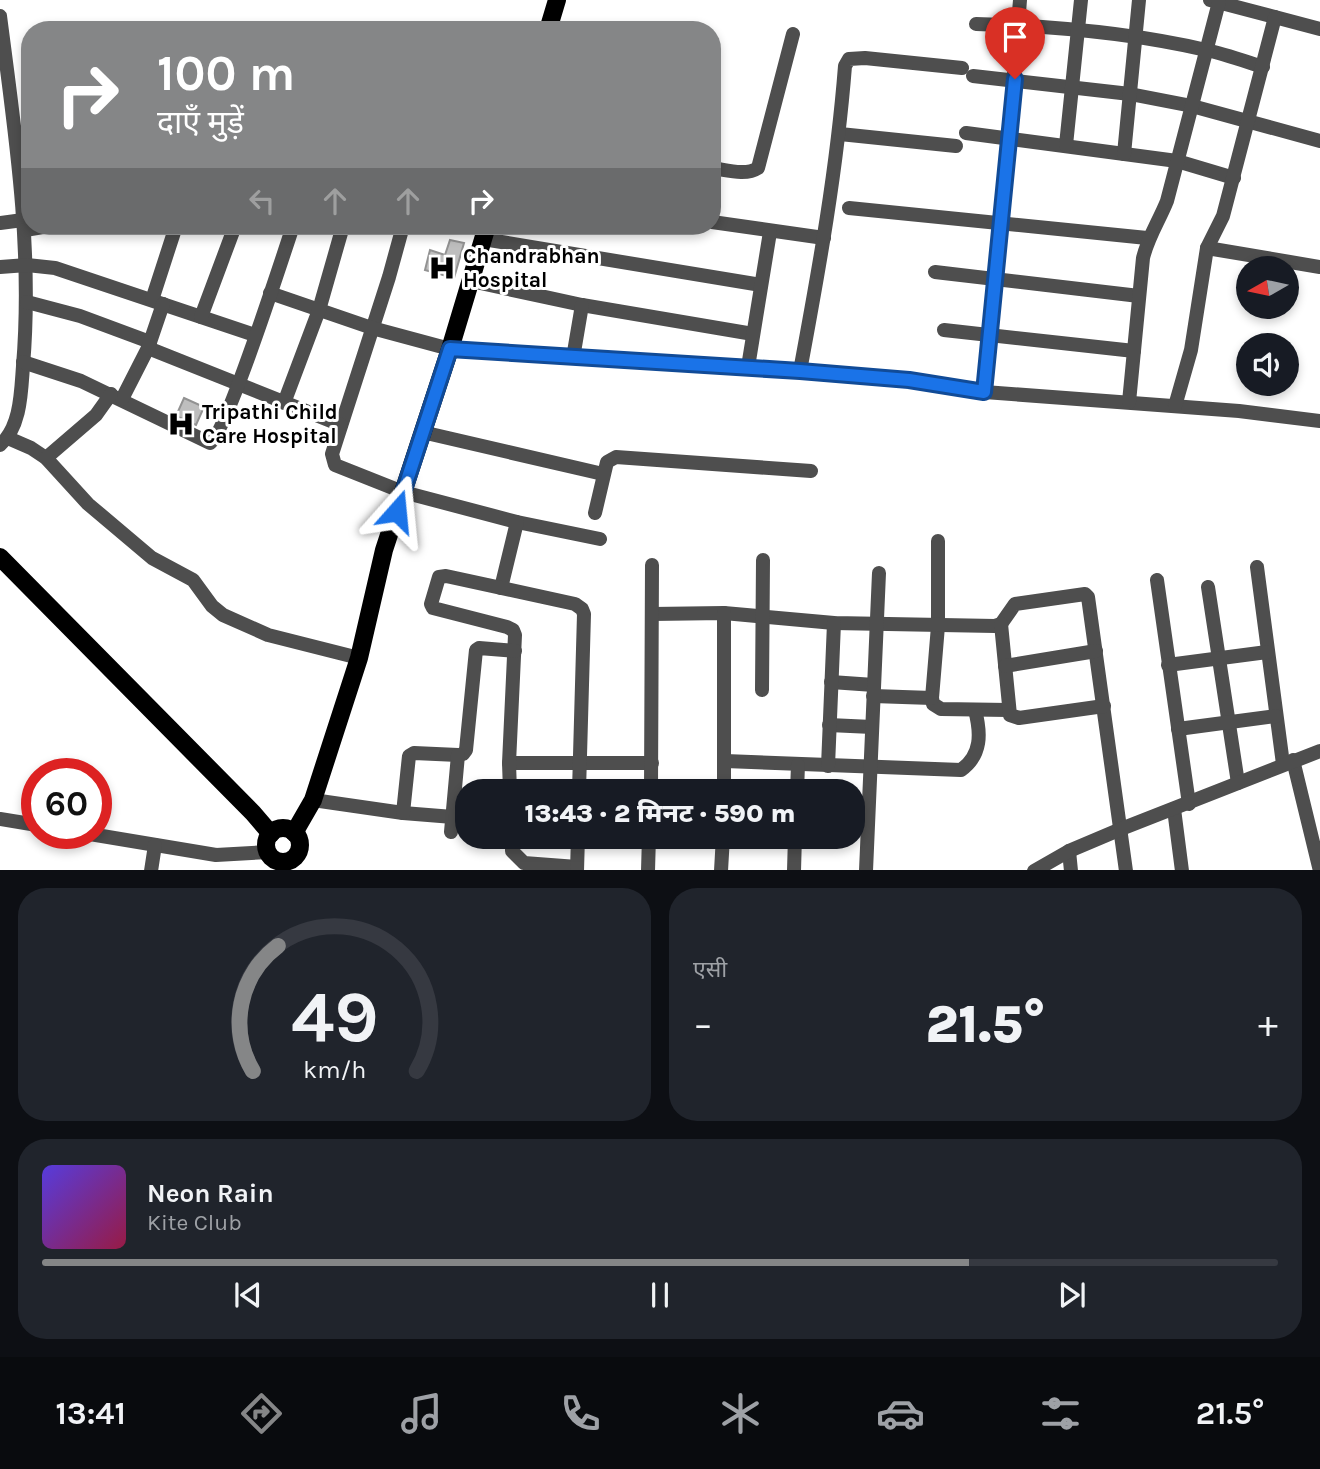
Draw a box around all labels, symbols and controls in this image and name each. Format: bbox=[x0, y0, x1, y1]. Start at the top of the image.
pin bbox=[985, 7, 1045, 79]
icon: arrive bbox=[996, 18, 1034, 56]
text: 100 m bbox=[157, 45, 295, 102]
icon: right bbox=[42, 49, 133, 140]
text: दाएँ मुड़ें bbox=[157, 104, 244, 141]
icon: left bbox=[243, 182, 281, 220]
icon: ahead bbox=[316, 182, 354, 220]
icon: ahead bbox=[389, 182, 427, 220]
icon: right bbox=[462, 182, 500, 220]
place label: Chandrabhan Hospital bbox=[463, 244, 600, 292]
hospital icon: Chandrabhan Hospital bbox=[427, 253, 457, 283]
north arrow bbox=[1236, 256, 1298, 318]
map controls bbox=[1236, 256, 1299, 396]
button: sound bbox=[1236, 333, 1299, 396]
place label: Tripathi Child Care Hospital bbox=[202, 400, 338, 448]
hospital icon: Tripathi Child Care Hospital bbox=[166, 409, 196, 439]
position arrow bbox=[360, 474, 434, 548]
speed limit sign: 60 bbox=[21, 758, 112, 849]
text: 13:43 · 2 मिनट · 590 m bbox=[524, 798, 796, 829]
text: एसी bbox=[693, 956, 727, 983]
text: 49 bbox=[291, 974, 378, 1059]
text: 21.5° bbox=[925, 994, 1046, 1055]
text: − bbox=[693, 1002, 713, 1047]
text: + bbox=[1258, 1002, 1278, 1047]
text: km/h bbox=[303, 1054, 366, 1083]
text: Neon Rain bbox=[147, 1178, 274, 1209]
text: Kite Club bbox=[147, 1209, 242, 1236]
icon: previous bbox=[229, 1276, 267, 1314]
icon: pause bbox=[641, 1276, 679, 1314]
icon: next bbox=[1053, 1276, 1091, 1314]
icon: directions bbox=[237, 1389, 286, 1438]
icon: music bbox=[397, 1389, 446, 1438]
icon: phone bbox=[556, 1389, 605, 1438]
icon: climate bbox=[716, 1389, 765, 1438]
icon: car bbox=[876, 1389, 925, 1438]
icon: filters bbox=[1036, 1389, 1085, 1438]
text: 13:41 bbox=[55, 1395, 126, 1432]
text: 21.5° bbox=[1196, 1395, 1265, 1432]

